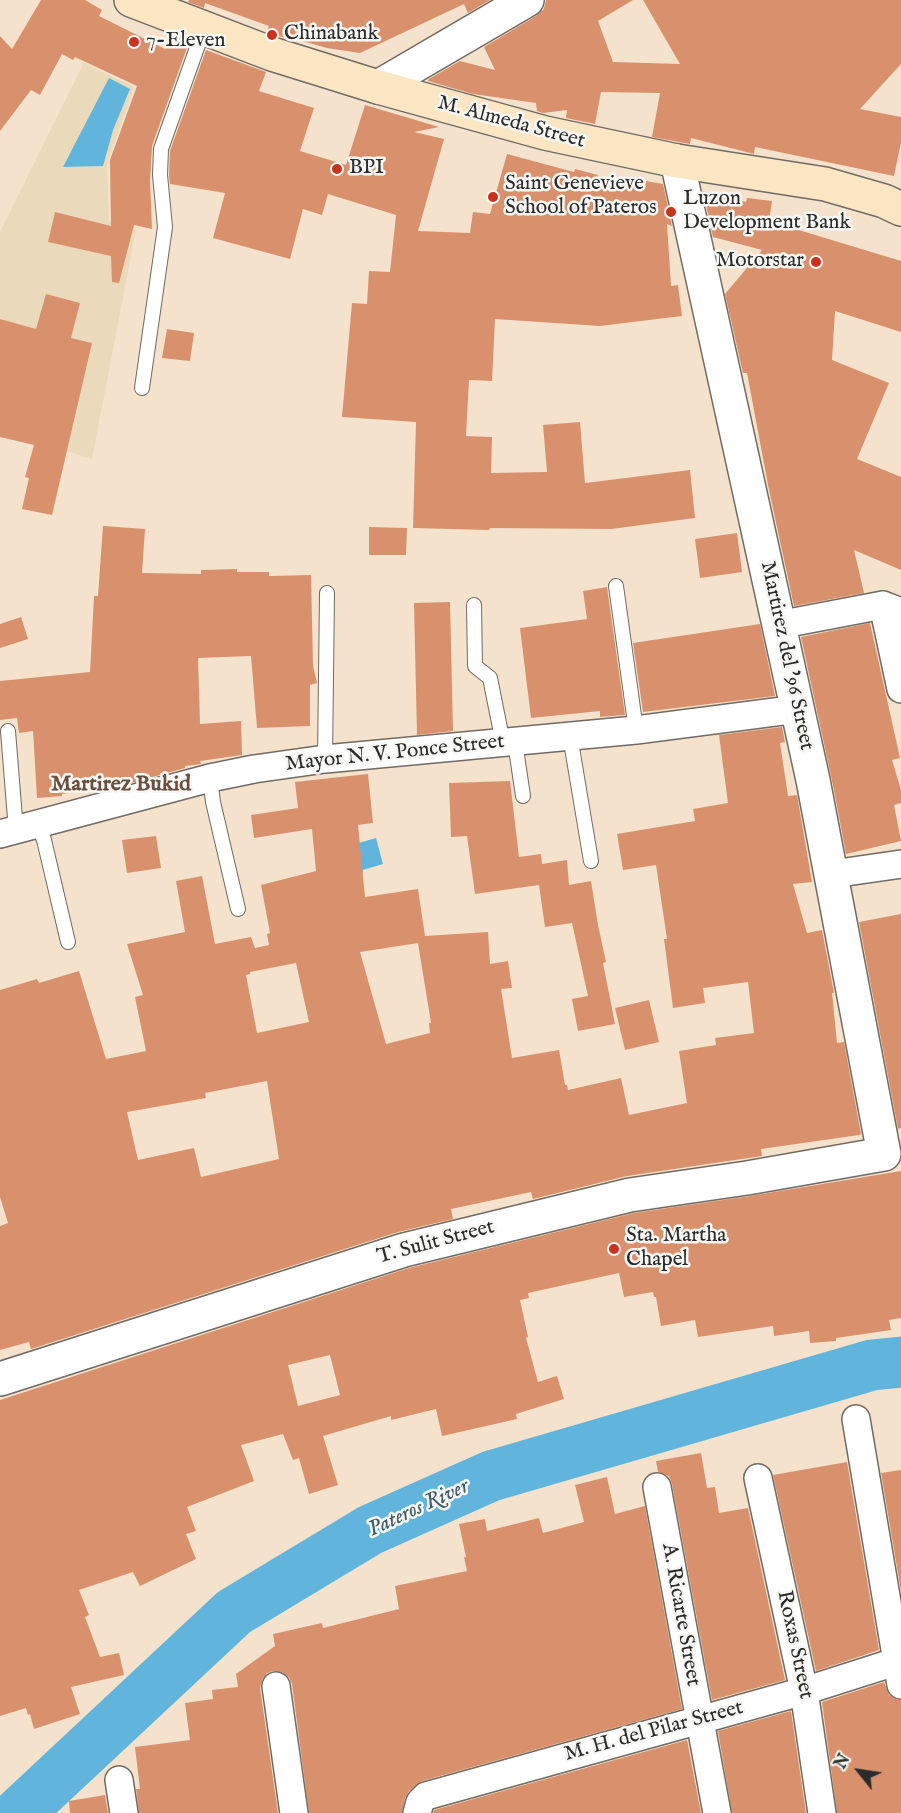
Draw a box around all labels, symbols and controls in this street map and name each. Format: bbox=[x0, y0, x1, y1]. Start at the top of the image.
place label: Chinabank bbox=[284, 22, 379, 48]
marker: Chinabank bbox=[265, 28, 279, 42]
place label: 7-Eleven bbox=[146, 29, 225, 55]
marker: 7-Eleven bbox=[127, 35, 141, 49]
street label: M. Almeda Street bbox=[435, 91, 587, 155]
place label: BPI bbox=[349, 156, 384, 182]
marker: BPI bbox=[330, 162, 344, 176]
place label: Saint Genevieve School of Pateros bbox=[505, 172, 657, 222]
place label: Luzon Development Bank bbox=[683, 187, 851, 237]
marker: Saint Genevieve School of Pateros bbox=[486, 190, 500, 204]
marker: Luzon Development Bank bbox=[664, 205, 678, 219]
place label: Motorstar bbox=[716, 249, 804, 275]
marker: Motorstar bbox=[809, 255, 823, 269]
street label: Martirez del '96 Street bbox=[754, 559, 818, 753]
street label: Mayor N. V. Ponce Street bbox=[284, 730, 506, 778]
district label: Martirez Bukid bbox=[51, 772, 191, 798]
street label: T. Sulit Street bbox=[375, 1215, 497, 1271]
place label: Sta. Martha Chapel bbox=[626, 1224, 726, 1274]
marker: Sta. Martha Chapel bbox=[607, 1242, 621, 1256]
water label: Pateros River bbox=[364, 1474, 474, 1544]
street label: A. Ricarte Street bbox=[655, 1542, 705, 1688]
street label: Roxas Street bbox=[770, 1588, 818, 1702]
street label: M. H. del Pilar Street bbox=[562, 1696, 746, 1768]
north arrow bbox=[829, 1741, 889, 1801]
text: N bbox=[831, 1751, 856, 1773]

